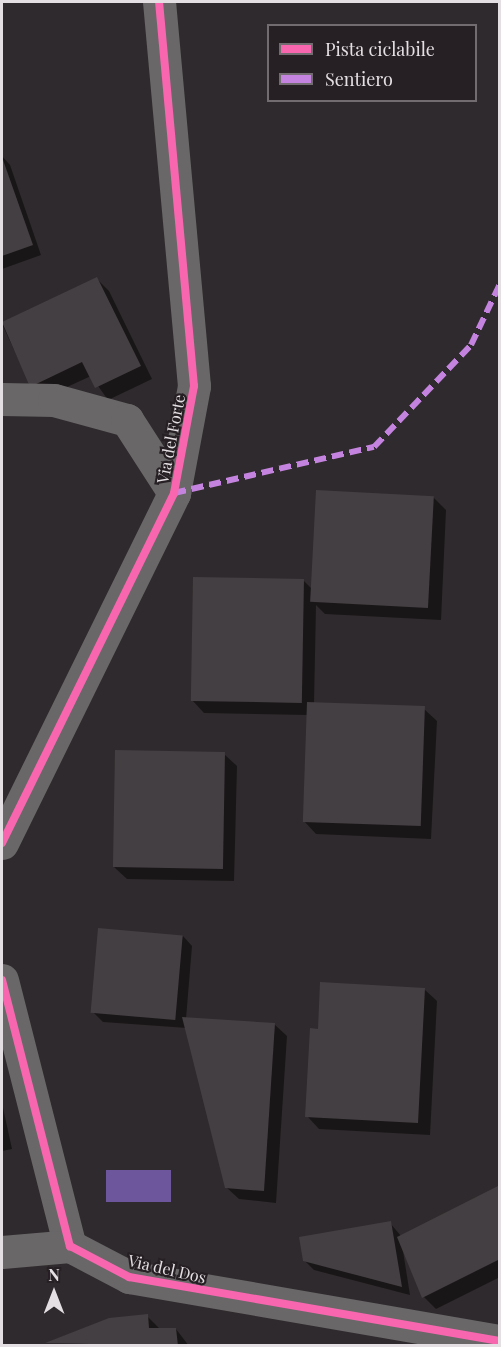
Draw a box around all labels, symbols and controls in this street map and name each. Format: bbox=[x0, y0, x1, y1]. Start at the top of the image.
legend bbox=[267, 24, 477, 102]
text: Pista ciclabile bbox=[325, 37, 435, 61]
text: Sentiero bbox=[325, 67, 393, 91]
street label: Via del Forte bbox=[153, 393, 189, 485]
street label: Via del Dos bbox=[126, 1251, 208, 1287]
north arrow bbox=[24, 1263, 84, 1323]
text: N bbox=[48, 1264, 60, 1285]

